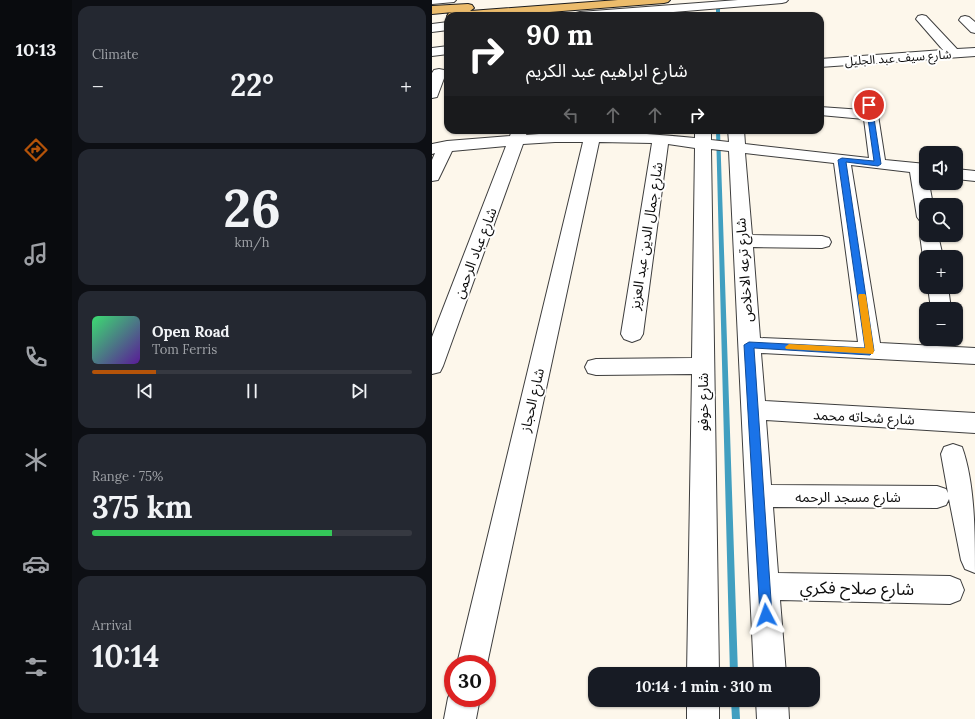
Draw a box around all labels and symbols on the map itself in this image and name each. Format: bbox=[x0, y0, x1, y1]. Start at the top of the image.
street label: شارع سيف عبد الجليل bbox=[844, 46, 952, 71]
pin bbox=[852, 88, 886, 122]
street label: شارع جمال الدين عبد العزيز bbox=[625, 161, 669, 312]
street label: شارع عباد الرحمن bbox=[449, 205, 502, 302]
street label: شارع ترعه الاخلاص bbox=[731, 217, 759, 323]
street label: شارع الحجاز bbox=[516, 366, 550, 435]
street label: شارع خوفو bbox=[694, 373, 714, 431]
street label: شارع شحاته محمد bbox=[813, 405, 915, 431]
street label: شارع مسجد الرحمه bbox=[795, 488, 901, 508]
street label: شارع صلاح فكري bbox=[800, 576, 914, 602]
position arrow bbox=[745, 594, 787, 636]
speed limit sign: 30 bbox=[444, 655, 496, 707]

